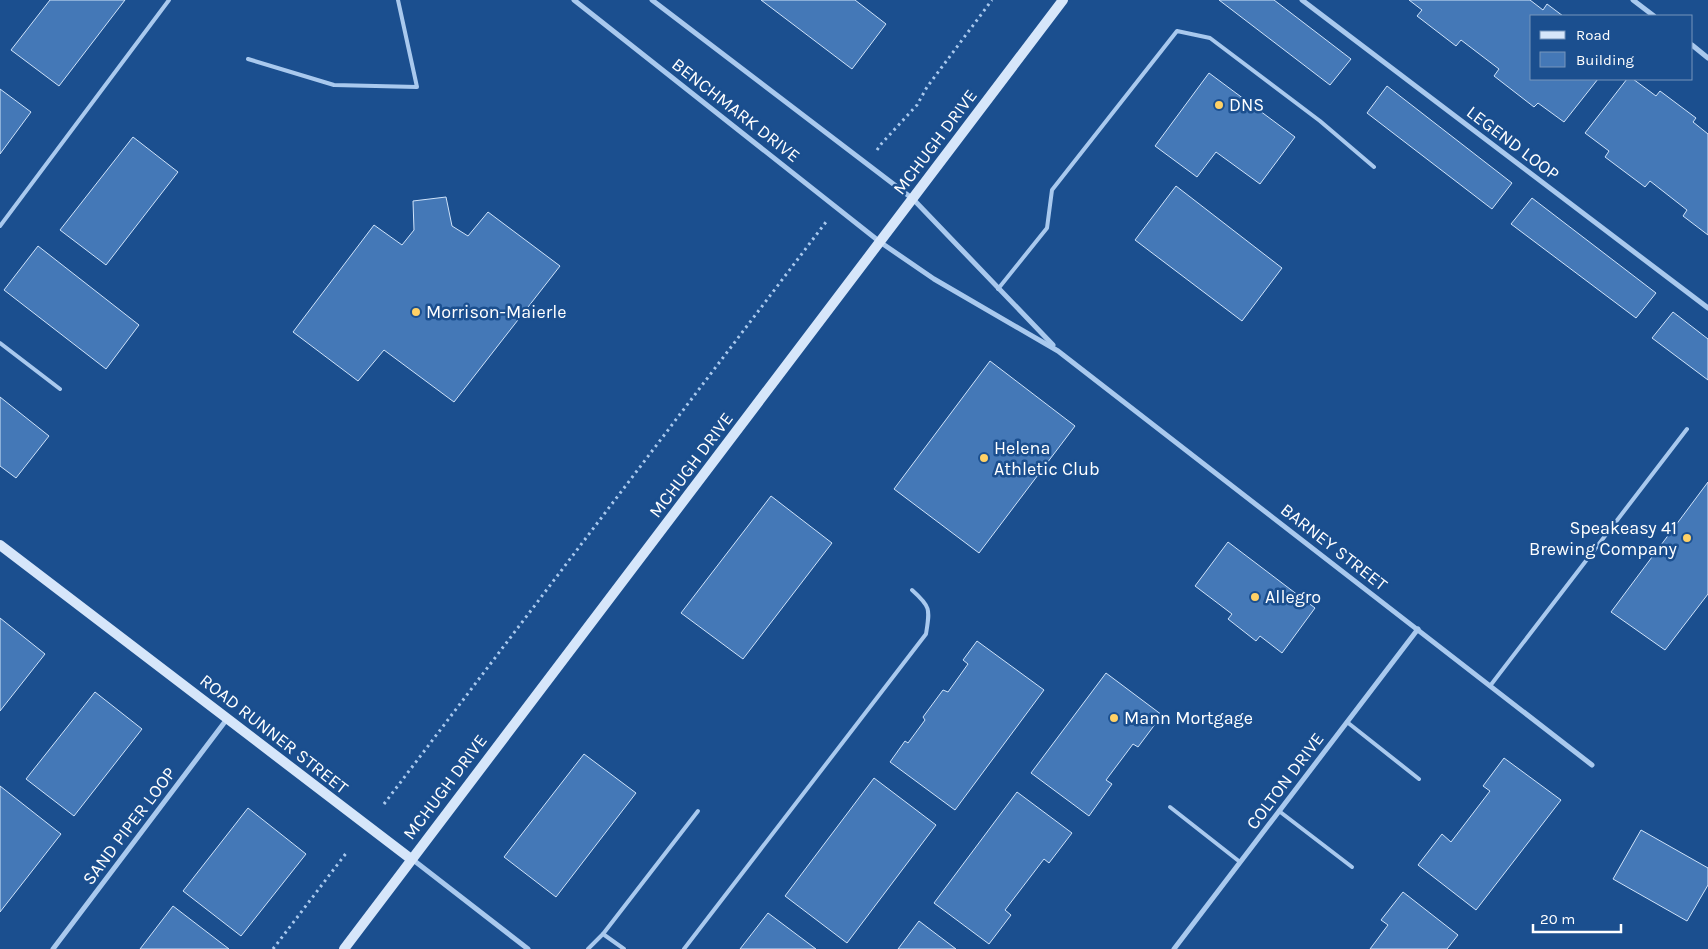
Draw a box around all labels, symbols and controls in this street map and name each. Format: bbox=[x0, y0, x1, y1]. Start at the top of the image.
legend bbox=[1530, 15, 1693, 80]
text: Road bbox=[1576, 26, 1611, 44]
text: Building bbox=[1576, 51, 1634, 69]
street label: BENCHMARK DRIVE bbox=[667, 53, 805, 167]
street label: MCHUGH DRIVE bbox=[888, 85, 982, 199]
place label: DNS bbox=[1229, 94, 1264, 116]
marker: DNS bbox=[1213, 99, 1225, 111]
street label: LEGEND LOOP bbox=[1462, 101, 1564, 185]
place label: Morrison-Maierle bbox=[426, 301, 566, 323]
marker: Morrison-Maierle bbox=[410, 306, 422, 318]
street label: MCHUGH DRIVE bbox=[644, 408, 738, 522]
place label: Helena Athletic Club bbox=[994, 437, 1100, 480]
marker: Helena Athletic Club bbox=[978, 452, 990, 464]
street label: BARNEY STREET bbox=[1276, 499, 1392, 595]
place label: Speakeasy 41 Brewing Company bbox=[1529, 517, 1678, 560]
marker: Speakeasy 41 Brewing Company bbox=[1681, 532, 1693, 544]
place label: Allegro bbox=[1265, 586, 1321, 608]
marker: Allegro bbox=[1249, 591, 1261, 603]
street label: ROAD RUNNER STREET bbox=[195, 669, 353, 799]
place label: Mann Mortgage bbox=[1124, 707, 1253, 729]
marker: Mann Mortgage bbox=[1108, 712, 1120, 724]
street label: COLTON DRIVE bbox=[1241, 728, 1329, 834]
street label: MCHUGH DRIVE bbox=[398, 730, 492, 844]
street label: SAND PIPER LOOP bbox=[78, 763, 180, 889]
scale bar bbox=[1533, 902, 1620, 934]
text: 20 m bbox=[1540, 910, 1575, 928]

